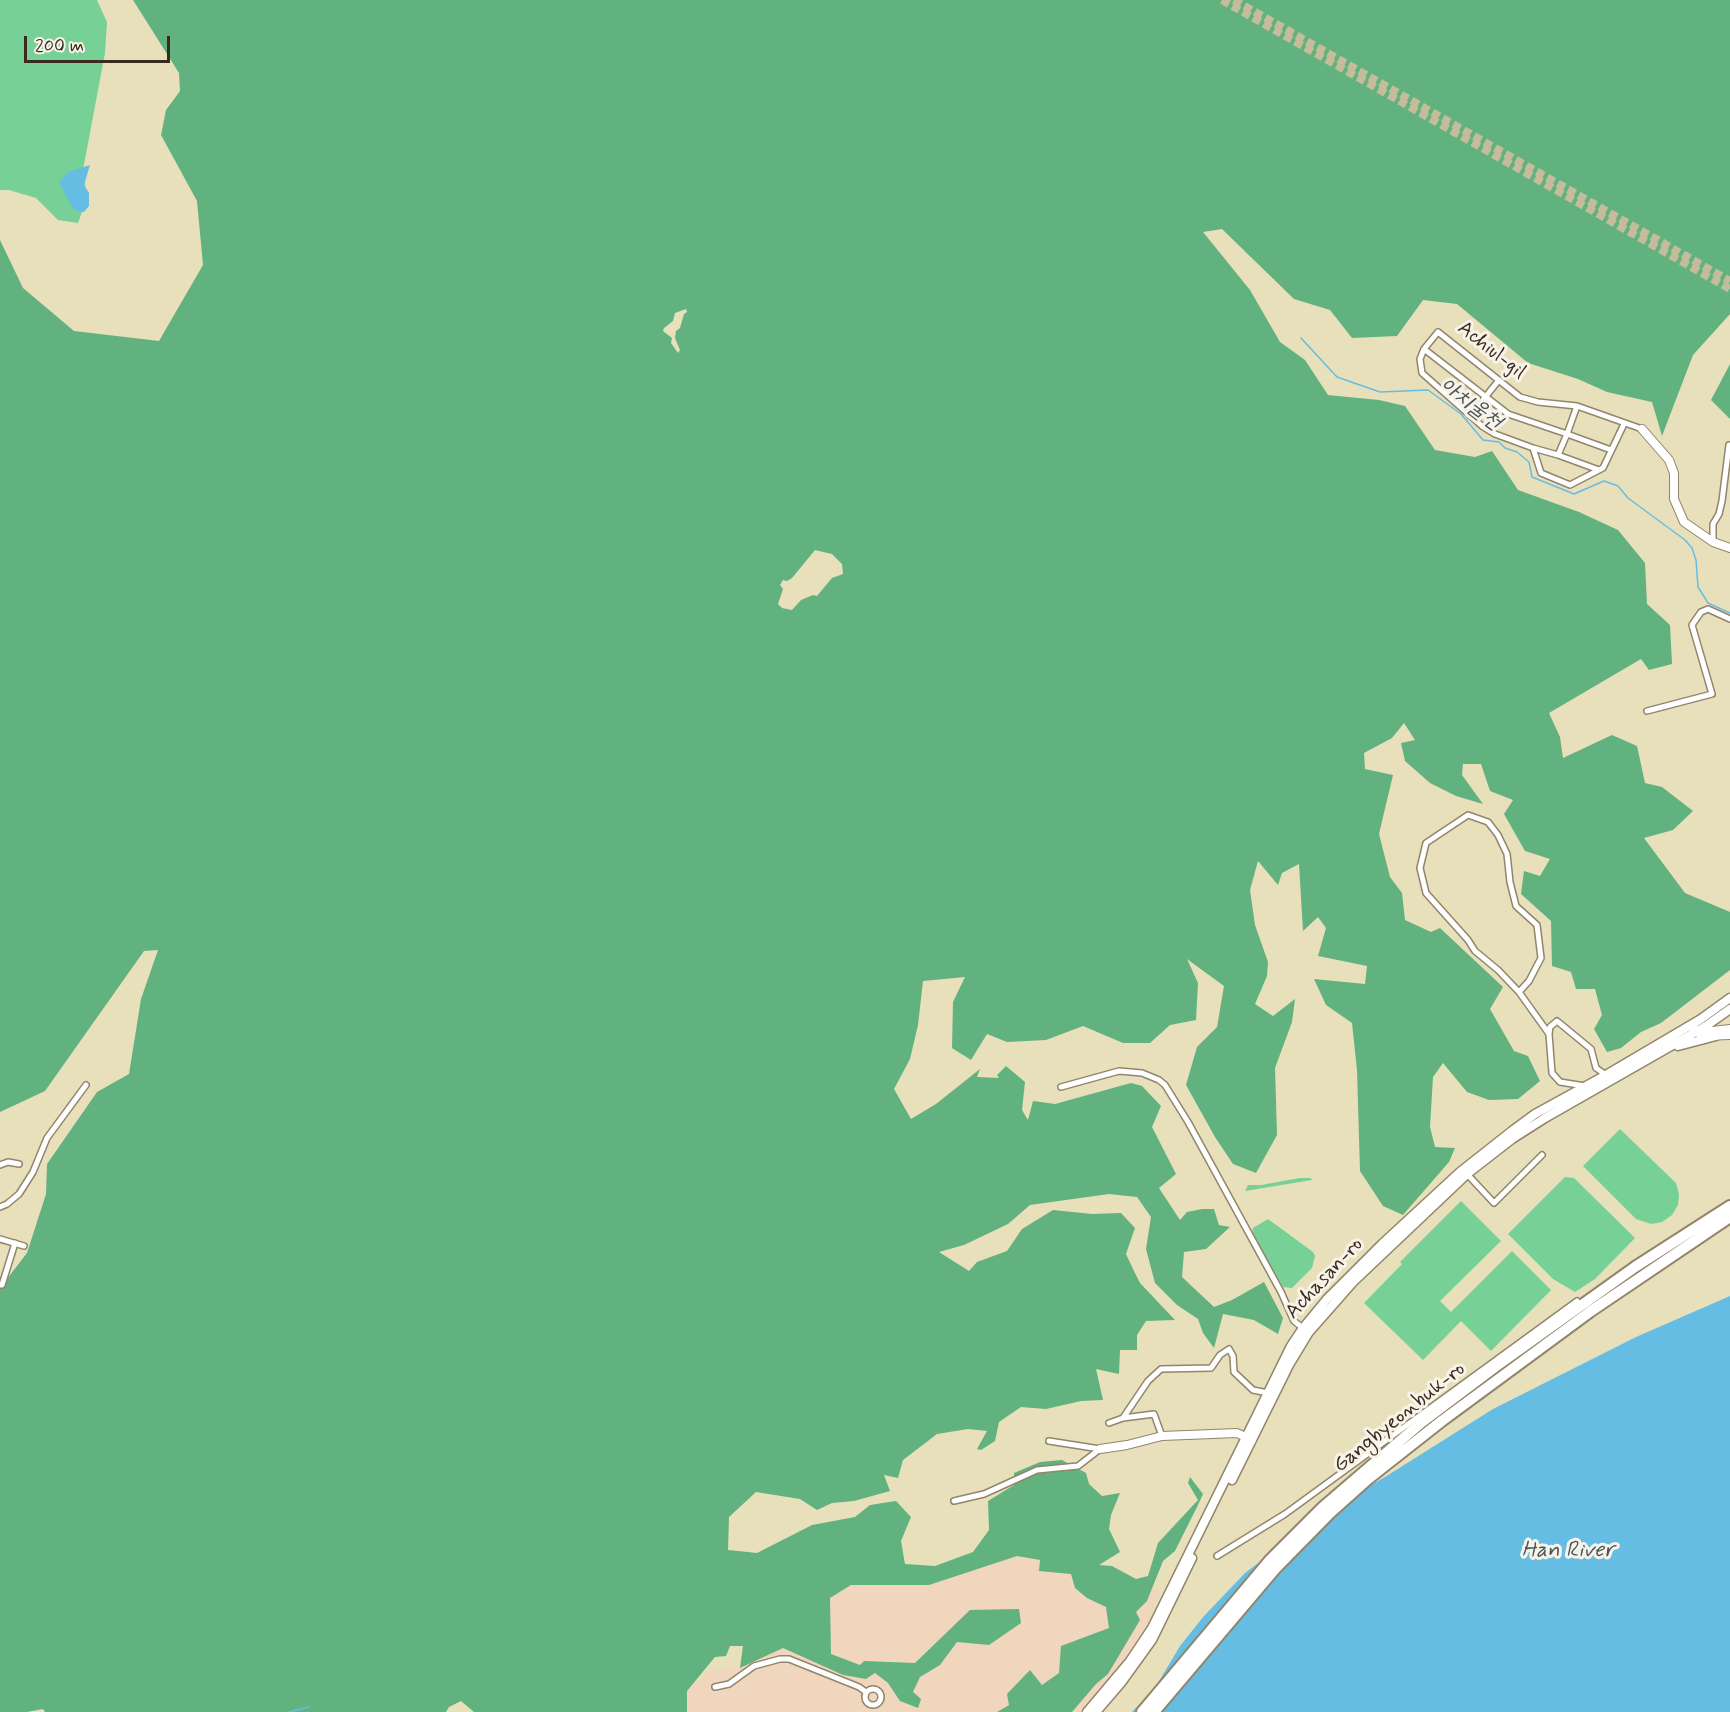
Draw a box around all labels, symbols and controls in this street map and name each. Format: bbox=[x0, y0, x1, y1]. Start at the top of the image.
scale bar bbox=[27, 24, 172, 62]
text: 200 m bbox=[35, 34, 84, 58]
street label: Achiul-gil bbox=[1452, 316, 1530, 386]
water label: 아치울천 bbox=[1434, 373, 1506, 437]
street label: Achasan-ro bbox=[1281, 1233, 1369, 1325]
street label: Gangbyeonbuk-ro bbox=[1329, 1357, 1471, 1479]
water label: Han River bbox=[1522, 1538, 1614, 1564]

